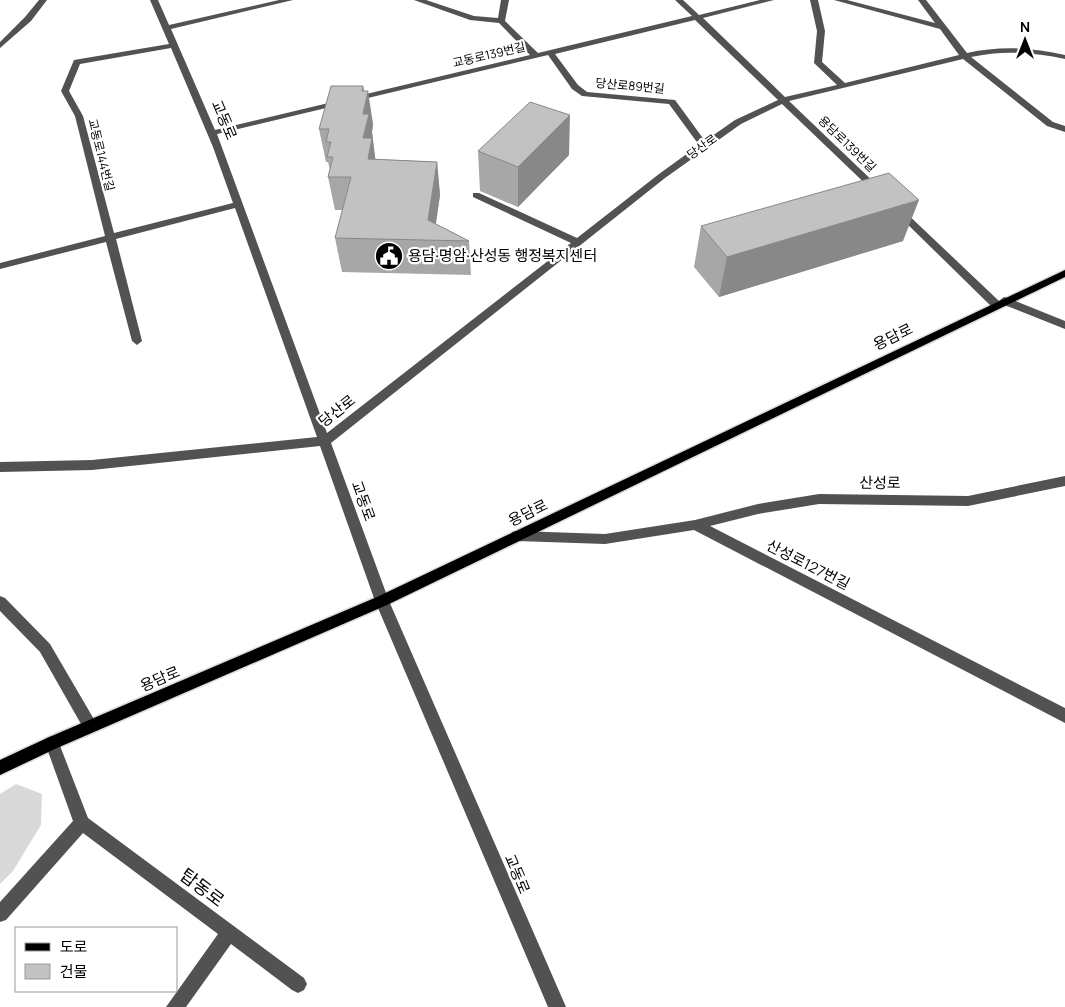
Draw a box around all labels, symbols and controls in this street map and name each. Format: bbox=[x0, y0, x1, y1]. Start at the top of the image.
north arrow bbox=[1000, 15, 1050, 65]
text: N bbox=[1020, 17, 1030, 36]
street label: 교동로139번길 bbox=[451, 38, 527, 71]
street label: 당산로89번길 bbox=[595, 74, 665, 97]
street label: 교동로 bbox=[207, 97, 242, 143]
street label: 용담로139번길 bbox=[815, 112, 880, 175]
street label: 교동로144번길 bbox=[84, 117, 119, 193]
street label: 당산로 bbox=[683, 130, 720, 163]
public building icon: 용담·명암·산성동 행정복지센터 bbox=[374, 241, 404, 271]
place label: 용담·명암·산성동 행정복지센터 bbox=[408, 245, 597, 266]
street label: 용담로 bbox=[870, 318, 916, 355]
street label: 당산로 bbox=[314, 390, 359, 432]
street label: 산성로 bbox=[859, 472, 901, 493]
street label: 교동로 bbox=[347, 478, 380, 524]
street label: 용담로 bbox=[505, 494, 551, 531]
street label: 산성로127번길 bbox=[763, 535, 854, 595]
street label: 용담로 bbox=[137, 661, 183, 696]
street label: 교동로 bbox=[500, 851, 535, 897]
street label: 탑동로 bbox=[176, 863, 230, 912]
legend bbox=[15, 927, 178, 992]
text: 도로 bbox=[60, 936, 88, 957]
text: 건물 bbox=[60, 961, 88, 982]

